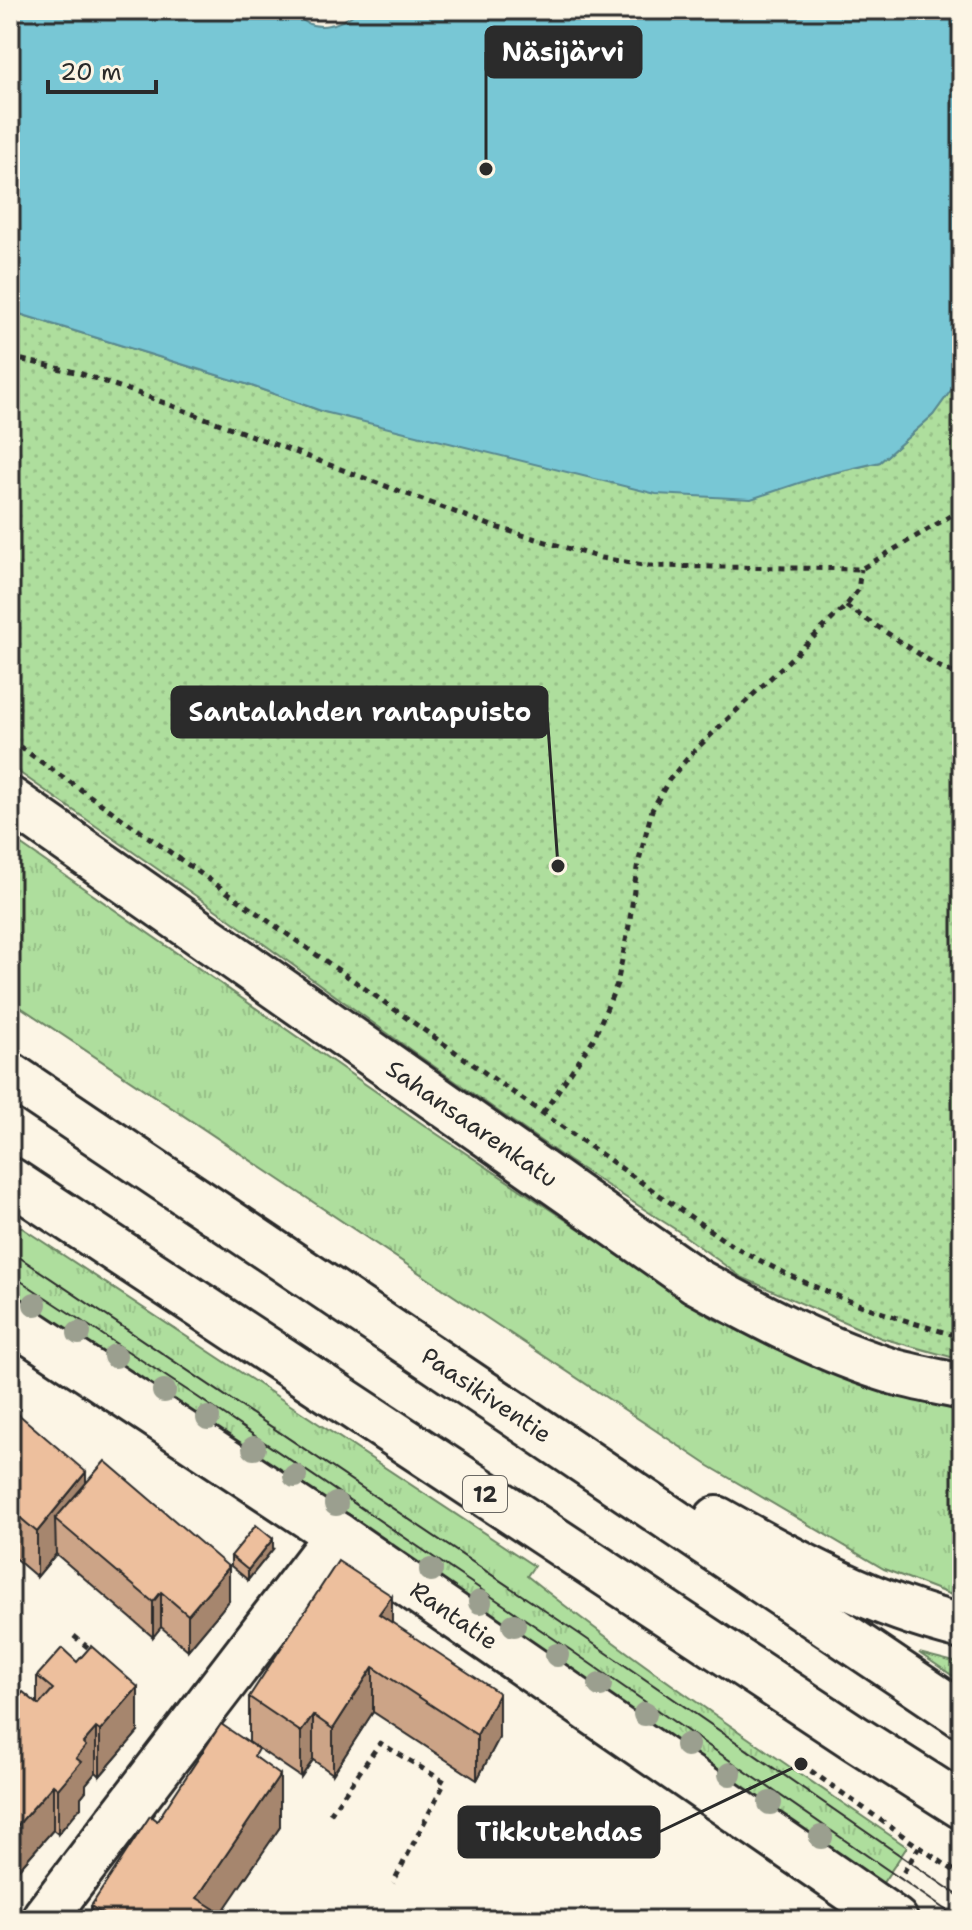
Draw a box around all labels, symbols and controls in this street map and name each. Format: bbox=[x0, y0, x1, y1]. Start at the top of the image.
callout: Näsijärvi bbox=[486, 27, 641, 77]
text: Näsijärvi bbox=[502, 34, 624, 69]
scale bar bbox=[48, 44, 156, 94]
text: 20 m bbox=[60, 56, 122, 88]
callout: Santalahden rantapuisto bbox=[172, 687, 547, 737]
text: Santalahden rantapuisto bbox=[189, 694, 531, 729]
street label: Sahansaarenkatu bbox=[380, 1053, 564, 1195]
street label: Paasikiventie bbox=[415, 1340, 558, 1450]
road number: 12 bbox=[463, 1476, 507, 1512]
street label: Rantatie bbox=[404, 1574, 504, 1657]
callout: Tikkutehdas bbox=[459, 1807, 659, 1857]
text: Tikkutehdas bbox=[475, 1814, 643, 1849]

